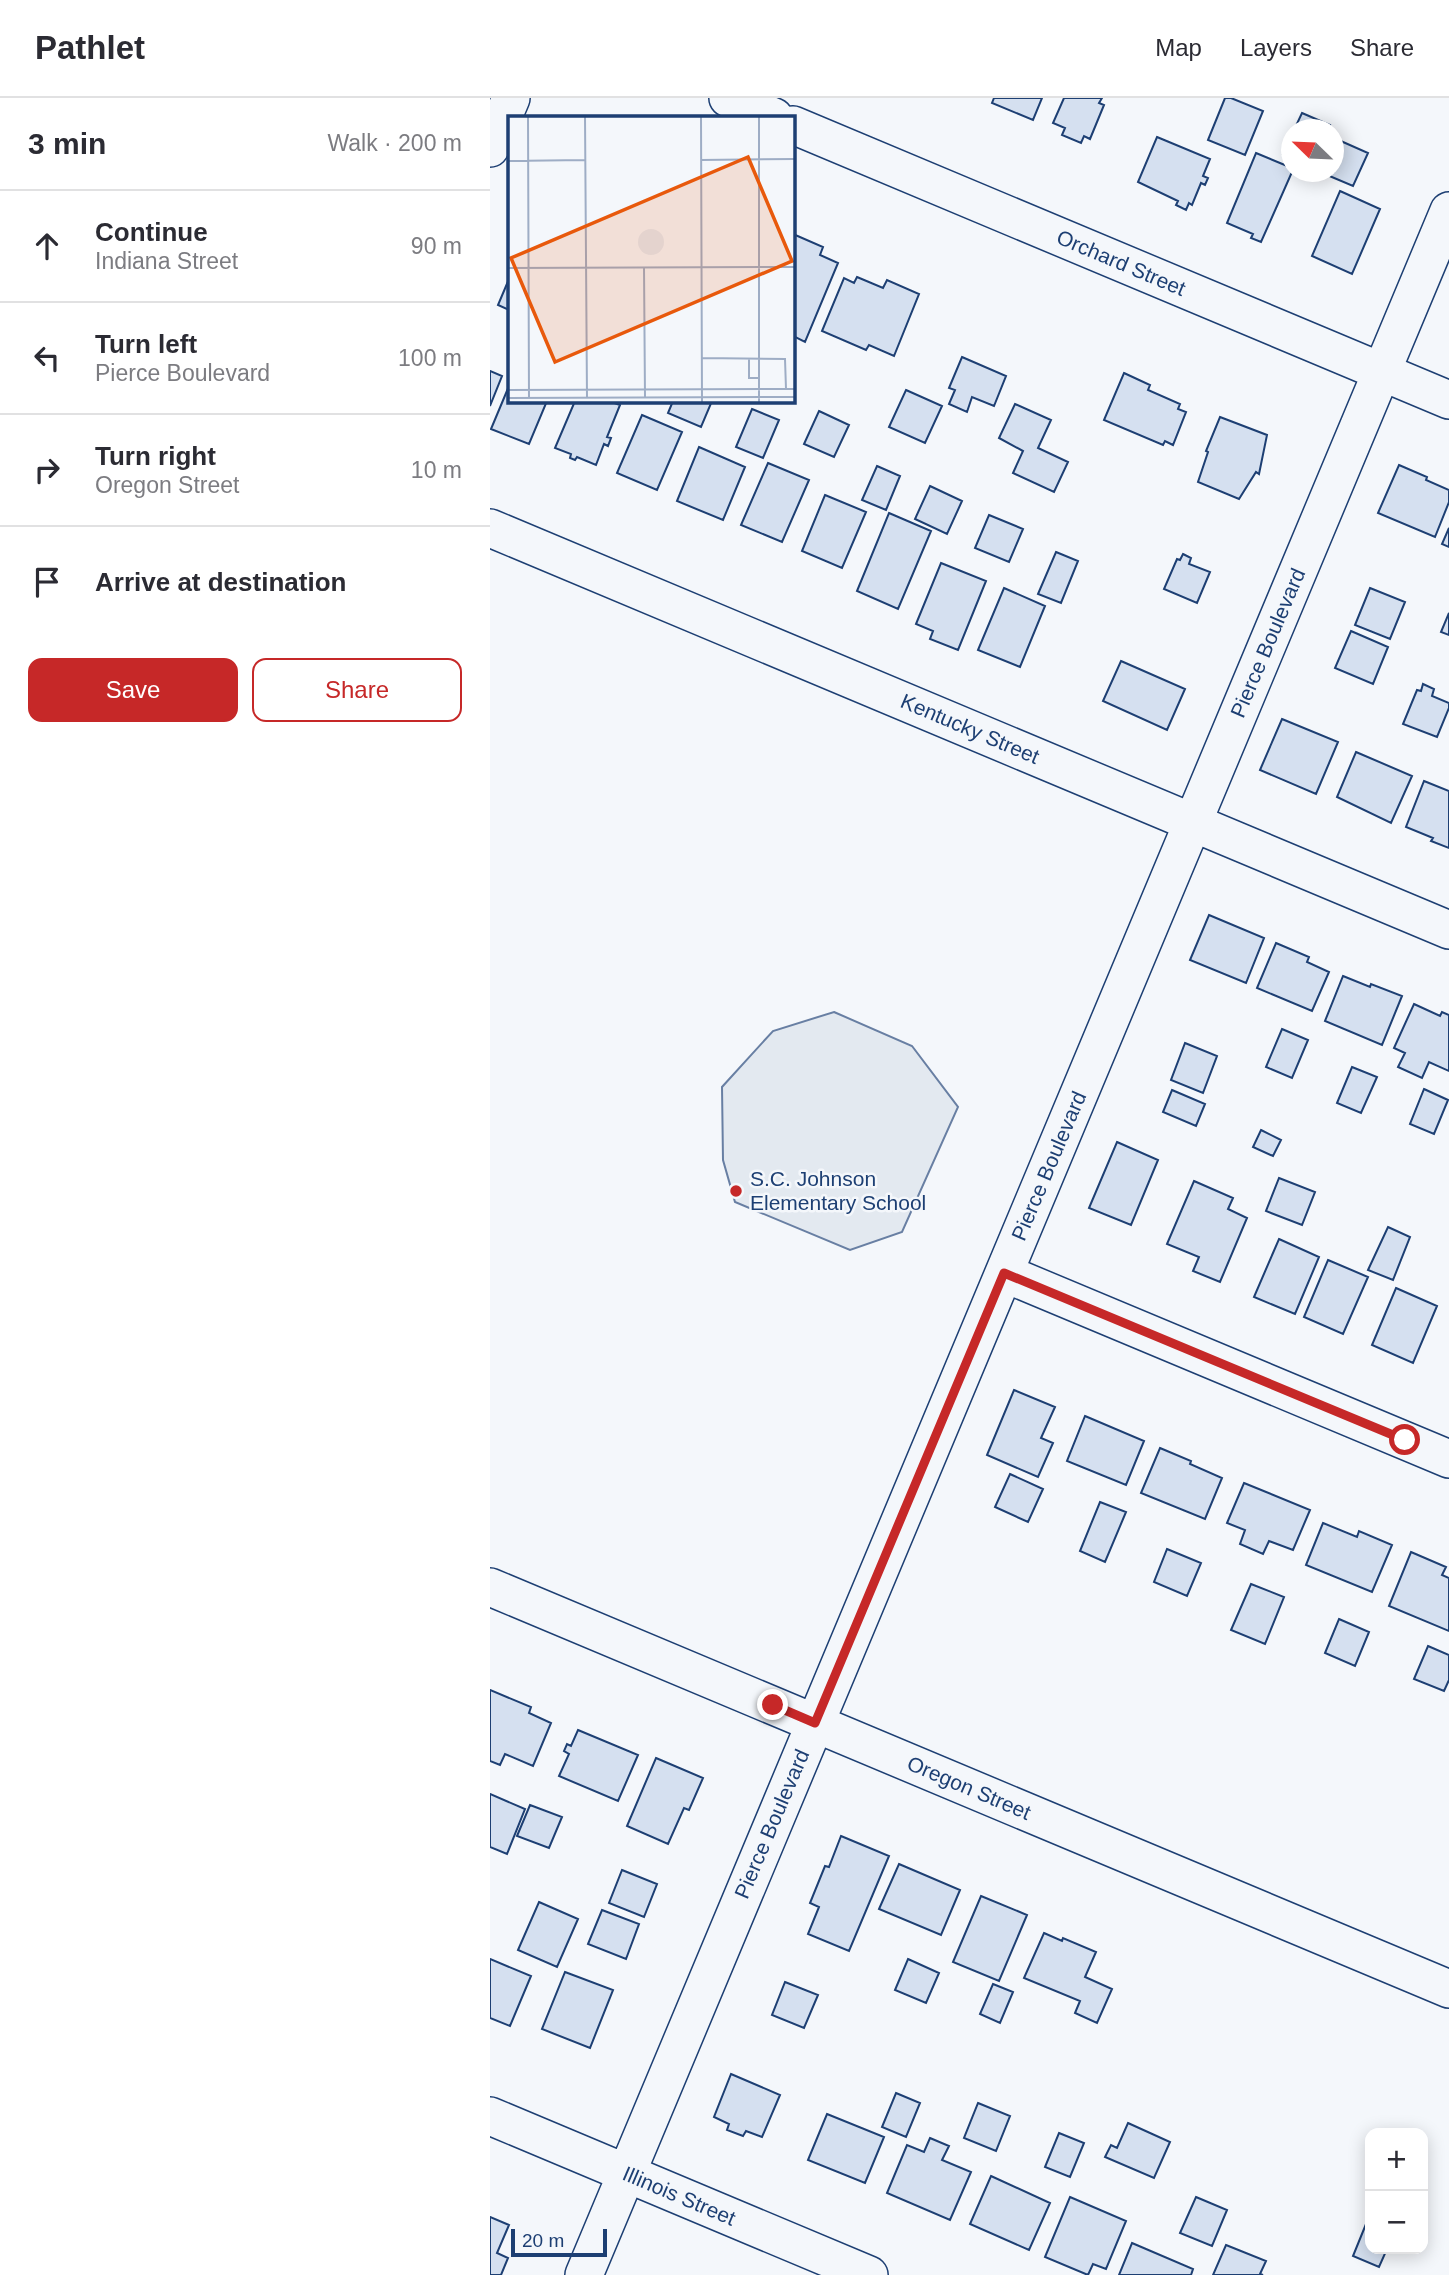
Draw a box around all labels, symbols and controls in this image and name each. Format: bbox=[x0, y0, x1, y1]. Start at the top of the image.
text: Pathlet bbox=[35, 29, 145, 66]
text: Map bbox=[1155, 34, 1202, 61]
text: Layers bbox=[1240, 34, 1312, 61]
text: Share bbox=[1350, 34, 1414, 61]
inset map bbox=[508, 116, 794, 402]
north arrow bbox=[1281, 119, 1344, 182]
text: 3 min bbox=[28, 127, 106, 160]
text: Walk · 200 m bbox=[327, 130, 462, 156]
text: Continue bbox=[95, 217, 208, 247]
street label: Orchard Street bbox=[1053, 225, 1189, 300]
icon: ahead bbox=[28, 227, 66, 265]
text: 90 m bbox=[411, 233, 462, 259]
text: Indiana Street bbox=[95, 248, 238, 274]
text: Turn left bbox=[95, 329, 197, 359]
icon: left bbox=[28, 339, 66, 377]
text: 100 m bbox=[398, 345, 462, 371]
text: Pierce Boulevard bbox=[95, 360, 270, 386]
text: Turn right bbox=[95, 441, 216, 471]
icon: right bbox=[28, 451, 66, 489]
text: 10 m bbox=[411, 457, 462, 483]
text: Oregon Street bbox=[95, 472, 239, 498]
icon: arrive bbox=[28, 563, 66, 601]
street label: Pierce Boulevard bbox=[1226, 565, 1309, 721]
text: Arrive at destination bbox=[95, 567, 346, 597]
button: Save bbox=[28, 658, 238, 722]
button: Share bbox=[252, 658, 462, 722]
street label: Kentucky Street bbox=[897, 689, 1043, 768]
street label: Pierce Boulevard bbox=[1007, 1088, 1090, 1244]
place label: S.C. Johnson Elementary School bbox=[750, 1167, 926, 1214]
marker: S.C. Johnson Elementary School bbox=[728, 1183, 744, 1199]
route start bbox=[1389, 1424, 1420, 1455]
route end bbox=[757, 1689, 788, 1720]
street label: Pierce Boulevard bbox=[730, 1746, 813, 1902]
street label: Oregon Street bbox=[904, 1751, 1035, 1824]
map controls bbox=[1365, 2128, 1428, 2254]
button: + bbox=[1365, 2128, 1428, 2191]
street label: Illinois Street bbox=[619, 2161, 739, 2230]
button: − bbox=[1365, 2191, 1428, 2254]
scale bar bbox=[511, 2226, 607, 2258]
text: 20 m bbox=[522, 2230, 564, 2251]

